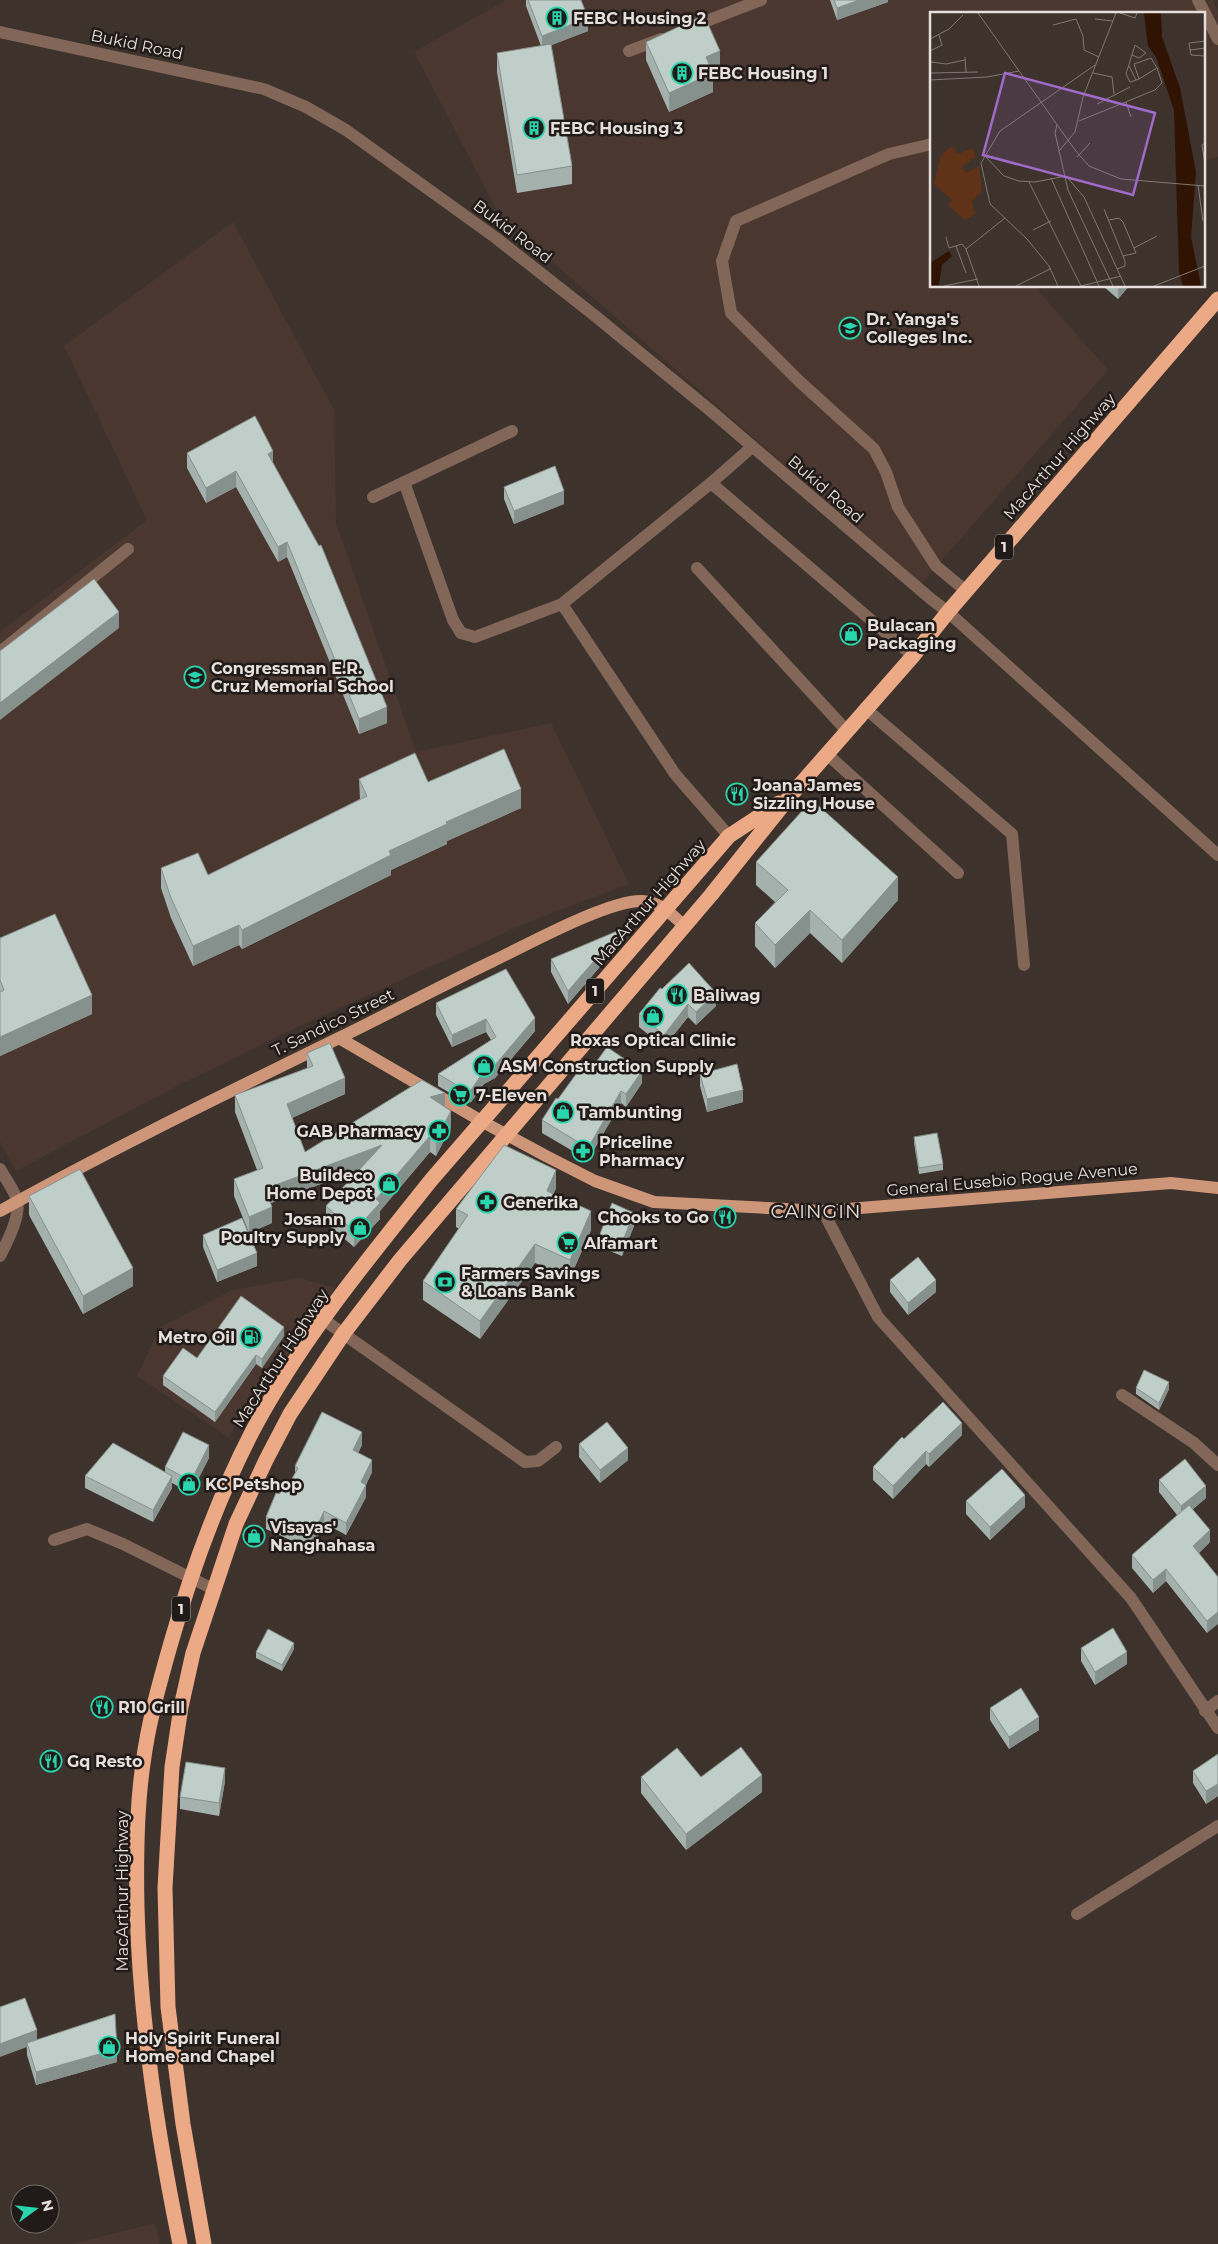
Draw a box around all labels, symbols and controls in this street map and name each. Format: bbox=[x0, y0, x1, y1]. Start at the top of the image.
building icon: FEBC Housing 2 bbox=[545, 6, 569, 30]
place label: FEBC Housing 2 bbox=[573, 9, 706, 28]
inset map bbox=[930, 12, 1206, 288]
street label: Bukid Road bbox=[89, 25, 185, 64]
building icon: FEBC Housing 1 bbox=[670, 61, 694, 85]
place label: FEBC Housing 1 bbox=[698, 64, 828, 83]
building icon: FEBC Housing 3 bbox=[522, 116, 546, 140]
place label: FEBC Housing 3 bbox=[550, 119, 683, 138]
street label: Bukid Road bbox=[470, 196, 556, 267]
place label: Dr. Yanga's Colleges Inc. bbox=[866, 310, 972, 347]
school or university icon: Dr. Yanga's Colleges Inc. bbox=[838, 316, 862, 340]
street label: MacArthur Highway bbox=[999, 389, 1120, 523]
street label: Bukid Road bbox=[784, 452, 867, 527]
road number: 1 bbox=[995, 534, 1013, 560]
place label: Bulacan Packaging bbox=[867, 616, 956, 653]
shop icon: Bulacan Packaging bbox=[839, 622, 863, 646]
place label: Congressman E.R. Cruz Memorial School bbox=[211, 659, 394, 696]
school or university icon: Congressman E.R. Cruz Memorial School bbox=[183, 665, 207, 689]
place label: Joana James Sizzling House bbox=[752, 776, 875, 813]
restaurant icon: Joana James Sizzling House bbox=[725, 782, 749, 806]
street label: MacArthur Highway bbox=[589, 835, 710, 969]
road number: 1 bbox=[586, 978, 604, 1004]
restaurant icon: Baliwag bbox=[665, 983, 689, 1007]
street label: T. Sandico Street bbox=[269, 985, 398, 1060]
place label: Baliwag bbox=[693, 986, 761, 1005]
shop icon: Roxas Optical Clinic bbox=[641, 1004, 665, 1028]
place label: Roxas Optical Clinic bbox=[570, 1031, 736, 1050]
shop icon: ASM Construction Supply bbox=[472, 1054, 496, 1078]
place label: ASM Construction Supply bbox=[499, 1057, 714, 1076]
supermarket icon: 7-Eleven bbox=[448, 1083, 472, 1107]
place label: 7-Eleven bbox=[476, 1086, 547, 1105]
shop icon: Tambunting bbox=[551, 1100, 575, 1124]
place label: Tambunting bbox=[579, 1103, 682, 1122]
pharmacy icon: GAB Pharmacy bbox=[427, 1119, 451, 1143]
place label: GAB Pharmacy bbox=[296, 1122, 423, 1141]
place label: Priceline Pharmacy bbox=[599, 1133, 685, 1170]
pharmacy icon: Priceline Pharmacy bbox=[571, 1139, 595, 1163]
street label: General Eusebio Rogue Avenue bbox=[886, 1159, 1138, 1200]
place label: Buildeco Home Depot bbox=[266, 1166, 373, 1203]
shop icon: Buildeco Home Depot bbox=[377, 1172, 401, 1196]
pharmacy icon: Generika bbox=[475, 1190, 499, 1214]
place label: Generika bbox=[503, 1193, 579, 1212]
district label: CAINGIN bbox=[771, 1200, 861, 1223]
restaurant icon: Chooks to Go bbox=[713, 1205, 737, 1229]
place label: Chooks to Go bbox=[598, 1208, 709, 1227]
place label: Josann Poultry Supply bbox=[221, 1210, 344, 1247]
shop icon: Josann Poultry Supply bbox=[348, 1216, 372, 1240]
supermarket icon: Alfamart bbox=[556, 1231, 580, 1255]
place label: Alfamart bbox=[583, 1234, 658, 1253]
place label: Farmers Savings & Loans Bank bbox=[461, 1264, 600, 1301]
bank icon: Farmers Savings & Loans Bank bbox=[433, 1270, 457, 1294]
street label: MacArthur Highway bbox=[229, 1285, 332, 1431]
fuel station icon: Metro Oil bbox=[239, 1325, 263, 1349]
place label: Metro Oil bbox=[158, 1328, 235, 1347]
shop icon: KC Petshop bbox=[177, 1472, 201, 1496]
place label: KC Petshop bbox=[205, 1475, 302, 1494]
place label: Visayas' Nanghahasa bbox=[269, 1518, 375, 1555]
shop icon: Visayas' Nanghahasa bbox=[242, 1524, 266, 1548]
road number: 1 bbox=[172, 1596, 190, 1622]
restaurant icon: R10 Grill bbox=[90, 1695, 114, 1719]
place label: R10 Grill bbox=[118, 1698, 185, 1717]
restaurant icon: Gq Resto bbox=[39, 1749, 63, 1773]
place label: Gq Resto bbox=[67, 1752, 142, 1771]
street label: MacArthur Highway bbox=[113, 1810, 132, 1972]
place label: Holy Spirit Funeral Home and Chapel bbox=[125, 2029, 280, 2066]
shop icon: Holy Spirit Funeral Home and Chapel bbox=[97, 2035, 121, 2059]
north arrow bbox=[10, 2184, 60, 2234]
text: N bbox=[37, 2198, 58, 2213]

